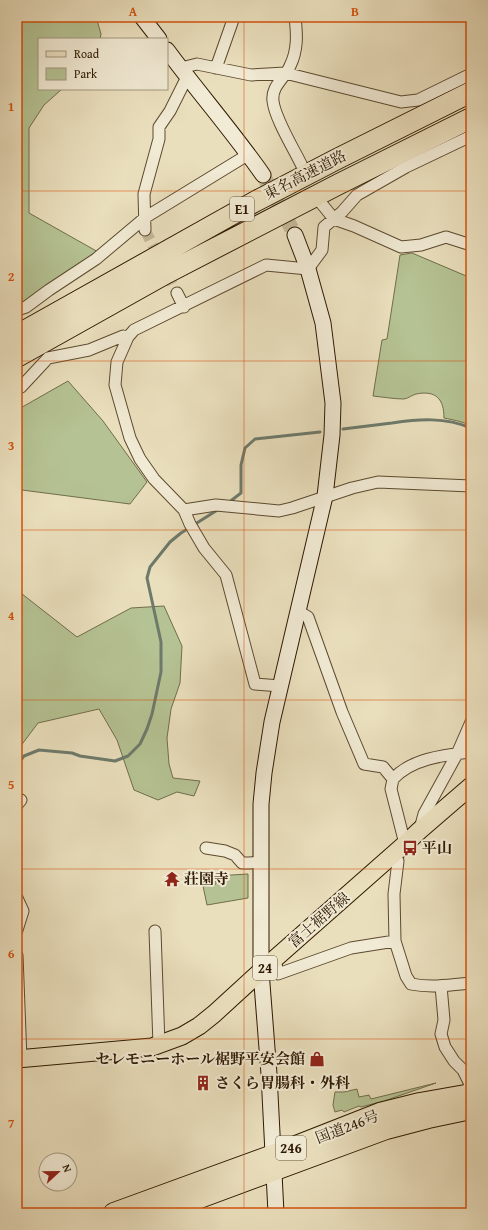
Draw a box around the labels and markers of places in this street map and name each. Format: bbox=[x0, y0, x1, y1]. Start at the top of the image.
place label: 平山 bbox=[422, 837, 452, 858]
bus stop icon: 平山 bbox=[401, 839, 419, 857]
place label: 荘園寺 bbox=[184, 868, 229, 889]
temple icon: 荘園寺 bbox=[163, 870, 181, 888]
place label: セレモニーホール裾野平安会館 bbox=[95, 1048, 305, 1069]
shop icon: セレモニーホール裾野平安会館 bbox=[308, 1050, 326, 1068]
place label: さくら胃腸科・外科 bbox=[215, 1072, 350, 1093]
building icon: さくら胃腸科・外科 bbox=[194, 1074, 212, 1092]

